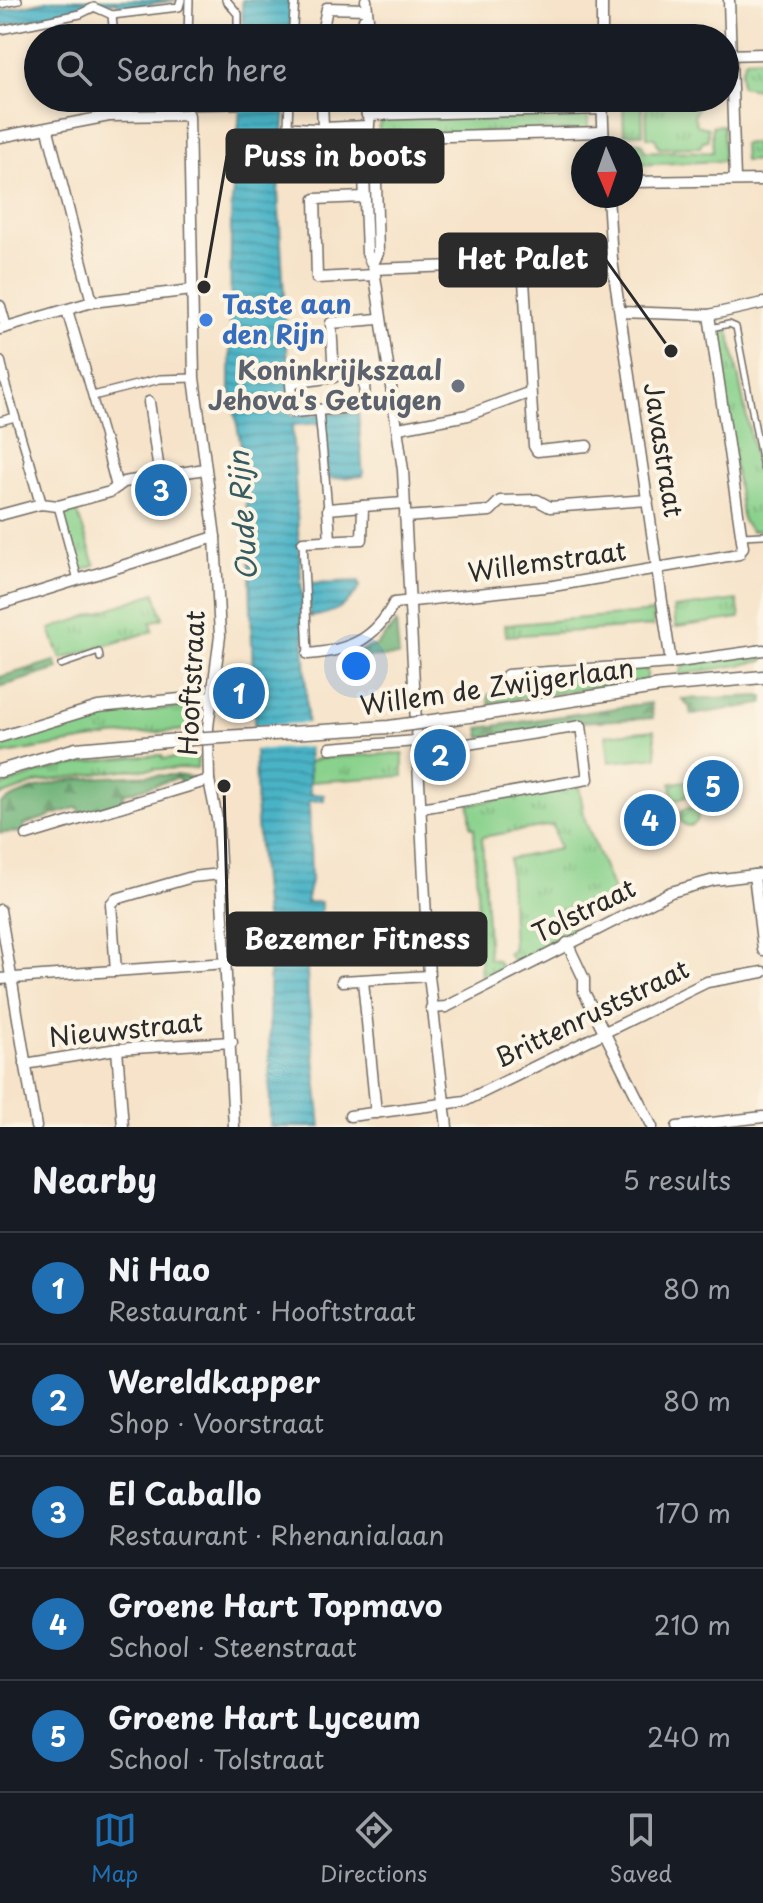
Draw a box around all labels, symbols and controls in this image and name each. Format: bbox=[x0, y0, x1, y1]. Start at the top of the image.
search box bbox=[24, 24, 739, 112]
icon: search bbox=[52, 46, 96, 90]
text: Search here bbox=[116, 46, 288, 91]
callout: Puss in boots bbox=[227, 130, 443, 182]
text: Puss in boots bbox=[243, 133, 427, 176]
north arrow bbox=[571, 136, 643, 208]
callout: Het Palet bbox=[440, 234, 606, 286]
text: Het Palet bbox=[457, 236, 589, 279]
place label: Taste aan den Rijn bbox=[222, 284, 352, 353]
marker: Taste aan den Rijn bbox=[197, 311, 215, 329]
place label: Koninkrijkszaal Jehova's Getuigen bbox=[208, 350, 442, 419]
marker: Koninkrijkszaal Jehova's Getuigen bbox=[449, 377, 467, 395]
street label: Javastraat bbox=[635, 380, 694, 520]
water label: Oude Rijn bbox=[215, 449, 267, 582]
pin: 3 bbox=[135, 460, 187, 520]
street label: Willemstraat bbox=[465, 530, 629, 591]
street label: Hooftstraat bbox=[167, 609, 214, 756]
your location bbox=[336, 646, 376, 686]
street label: Willem de Zwijgerlaan bbox=[357, 647, 636, 724]
pin: 1 bbox=[213, 663, 265, 723]
pin: 2 bbox=[414, 725, 466, 785]
pin: 5 bbox=[687, 756, 739, 816]
pin: 4 bbox=[624, 790, 676, 850]
street label: Tolstraat bbox=[525, 868, 642, 952]
callout: Bezemer Fitness bbox=[228, 913, 486, 965]
text: Bezemer Fitness bbox=[244, 916, 470, 959]
street label: Brittenruststraat bbox=[487, 949, 695, 1077]
street label: Nieuwstraat bbox=[47, 1001, 205, 1056]
text: Nearby bbox=[32, 1153, 157, 1205]
text: 5 results bbox=[623, 1160, 731, 1199]
text: Ni Hao bbox=[108, 1246, 210, 1291]
text: 1 bbox=[52, 1269, 64, 1308]
text: 80 m bbox=[663, 1269, 731, 1308]
text: Restaurant · Hooftstraat bbox=[108, 1291, 416, 1330]
text: Wereldkapper bbox=[108, 1358, 320, 1403]
text: 2 bbox=[49, 1381, 67, 1420]
text: 80 m bbox=[663, 1381, 731, 1420]
text: Shop · Voorstraat bbox=[108, 1403, 324, 1442]
text: El Caballo bbox=[108, 1470, 261, 1515]
text: 3 bbox=[49, 1493, 67, 1532]
text: 170 m bbox=[656, 1493, 731, 1532]
text: Restaurant · Rhenanialaan bbox=[108, 1515, 444, 1554]
text: Groene Hart Topmavo bbox=[108, 1582, 442, 1627]
text: 4 bbox=[49, 1605, 67, 1644]
text: 210 m bbox=[654, 1605, 731, 1644]
text: School · Steenstraat bbox=[108, 1627, 357, 1666]
text: Groene Hart Lyceum bbox=[108, 1694, 421, 1739]
text: 5 bbox=[50, 1717, 66, 1756]
text: 240 m bbox=[647, 1717, 731, 1756]
text: School · Tolstraat bbox=[108, 1739, 324, 1778]
tab: Map bbox=[91, 1808, 138, 1889]
tab: Directions bbox=[320, 1808, 427, 1889]
tab: Saved bbox=[609, 1808, 672, 1889]

